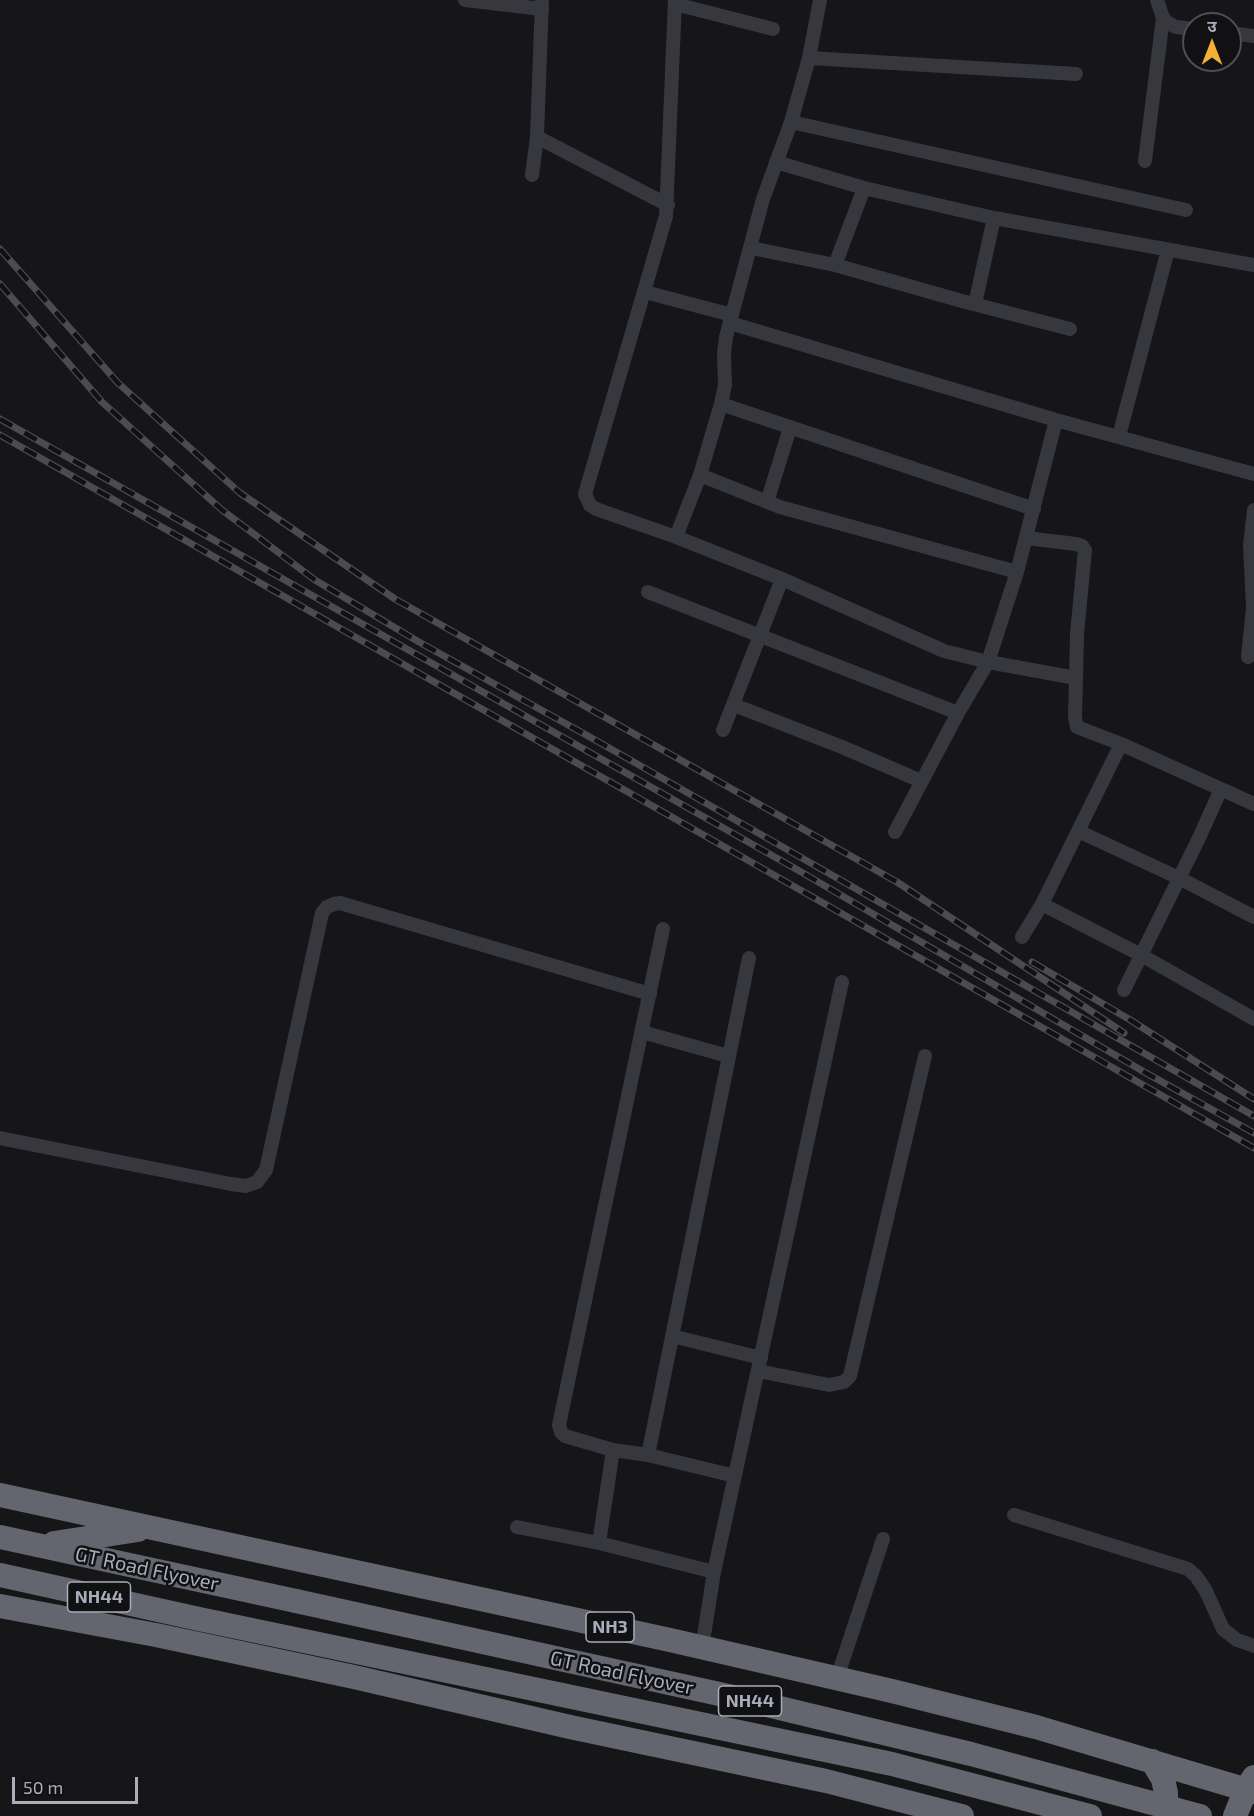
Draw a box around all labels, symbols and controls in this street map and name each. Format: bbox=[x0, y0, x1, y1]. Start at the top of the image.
north arrow bbox=[1182, 12, 1242, 72]
text: उ bbox=[1207, 16, 1217, 35]
street label: GT Road Flyover bbox=[73, 1542, 221, 1596]
road number: NH44 bbox=[68, 1582, 130, 1612]
road number: NH3 bbox=[586, 1612, 634, 1642]
street label: GT Road Flyover bbox=[548, 1646, 696, 1700]
road number: NH44 bbox=[718, 1686, 782, 1716]
scale bar bbox=[15, 1765, 141, 1803]
text: 50 m bbox=[23, 1776, 63, 1798]

